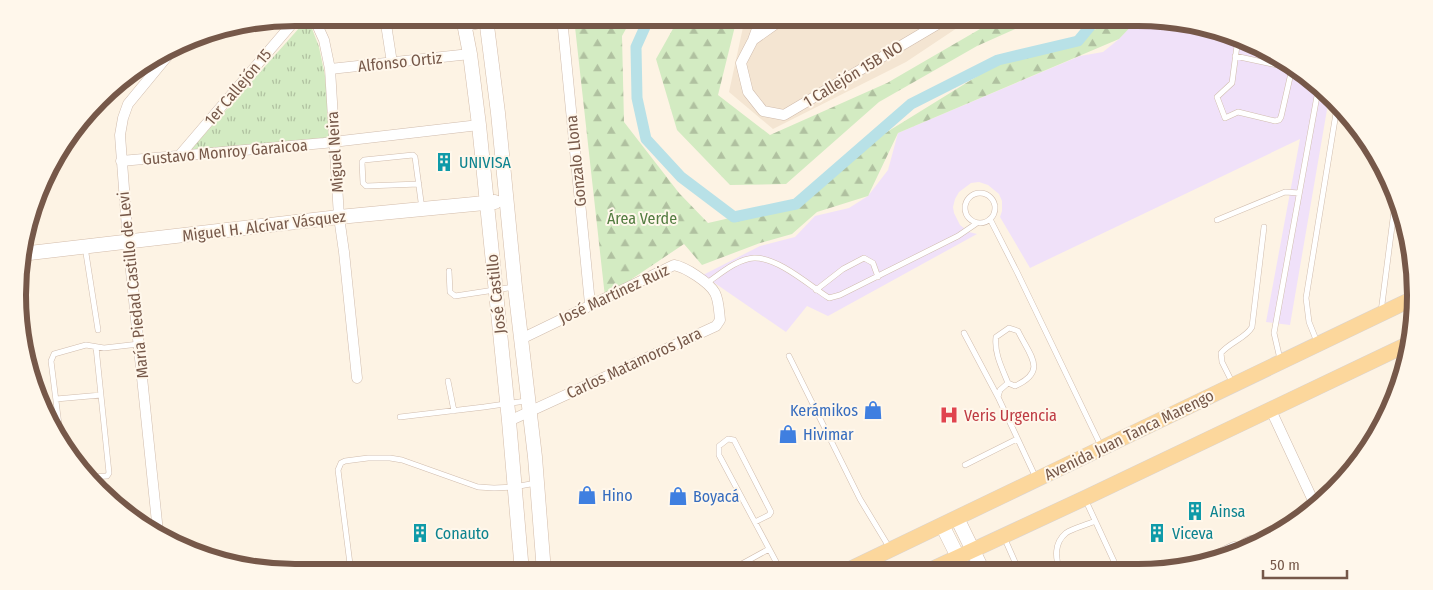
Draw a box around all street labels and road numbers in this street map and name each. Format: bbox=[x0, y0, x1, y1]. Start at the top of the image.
street label: 1 Callejón 15B NO bbox=[800, 37, 906, 111]
street label: 1er Callejón 15 bbox=[201, 45, 275, 129]
street label: Alfonso Ortiz bbox=[357, 48, 443, 76]
street label: Miguel Neira bbox=[323, 110, 347, 193]
street label: Gonzalo Llona bbox=[562, 114, 590, 208]
street label: Gustavo Monroy Garaicoa bbox=[142, 135, 308, 169]
street label: María Piedad Castillo de Levi bbox=[114, 191, 152, 379]
street label: Miguel H. Alcívar Vásquez bbox=[181, 207, 347, 245]
street label: José Castillo bbox=[482, 253, 510, 335]
street label: José Martínez Ruiz bbox=[556, 260, 672, 328]
street label: Carlos Matamoros Jara bbox=[563, 323, 705, 403]
street label: Avenida Juan Tanca Marengo bbox=[1041, 386, 1217, 484]

